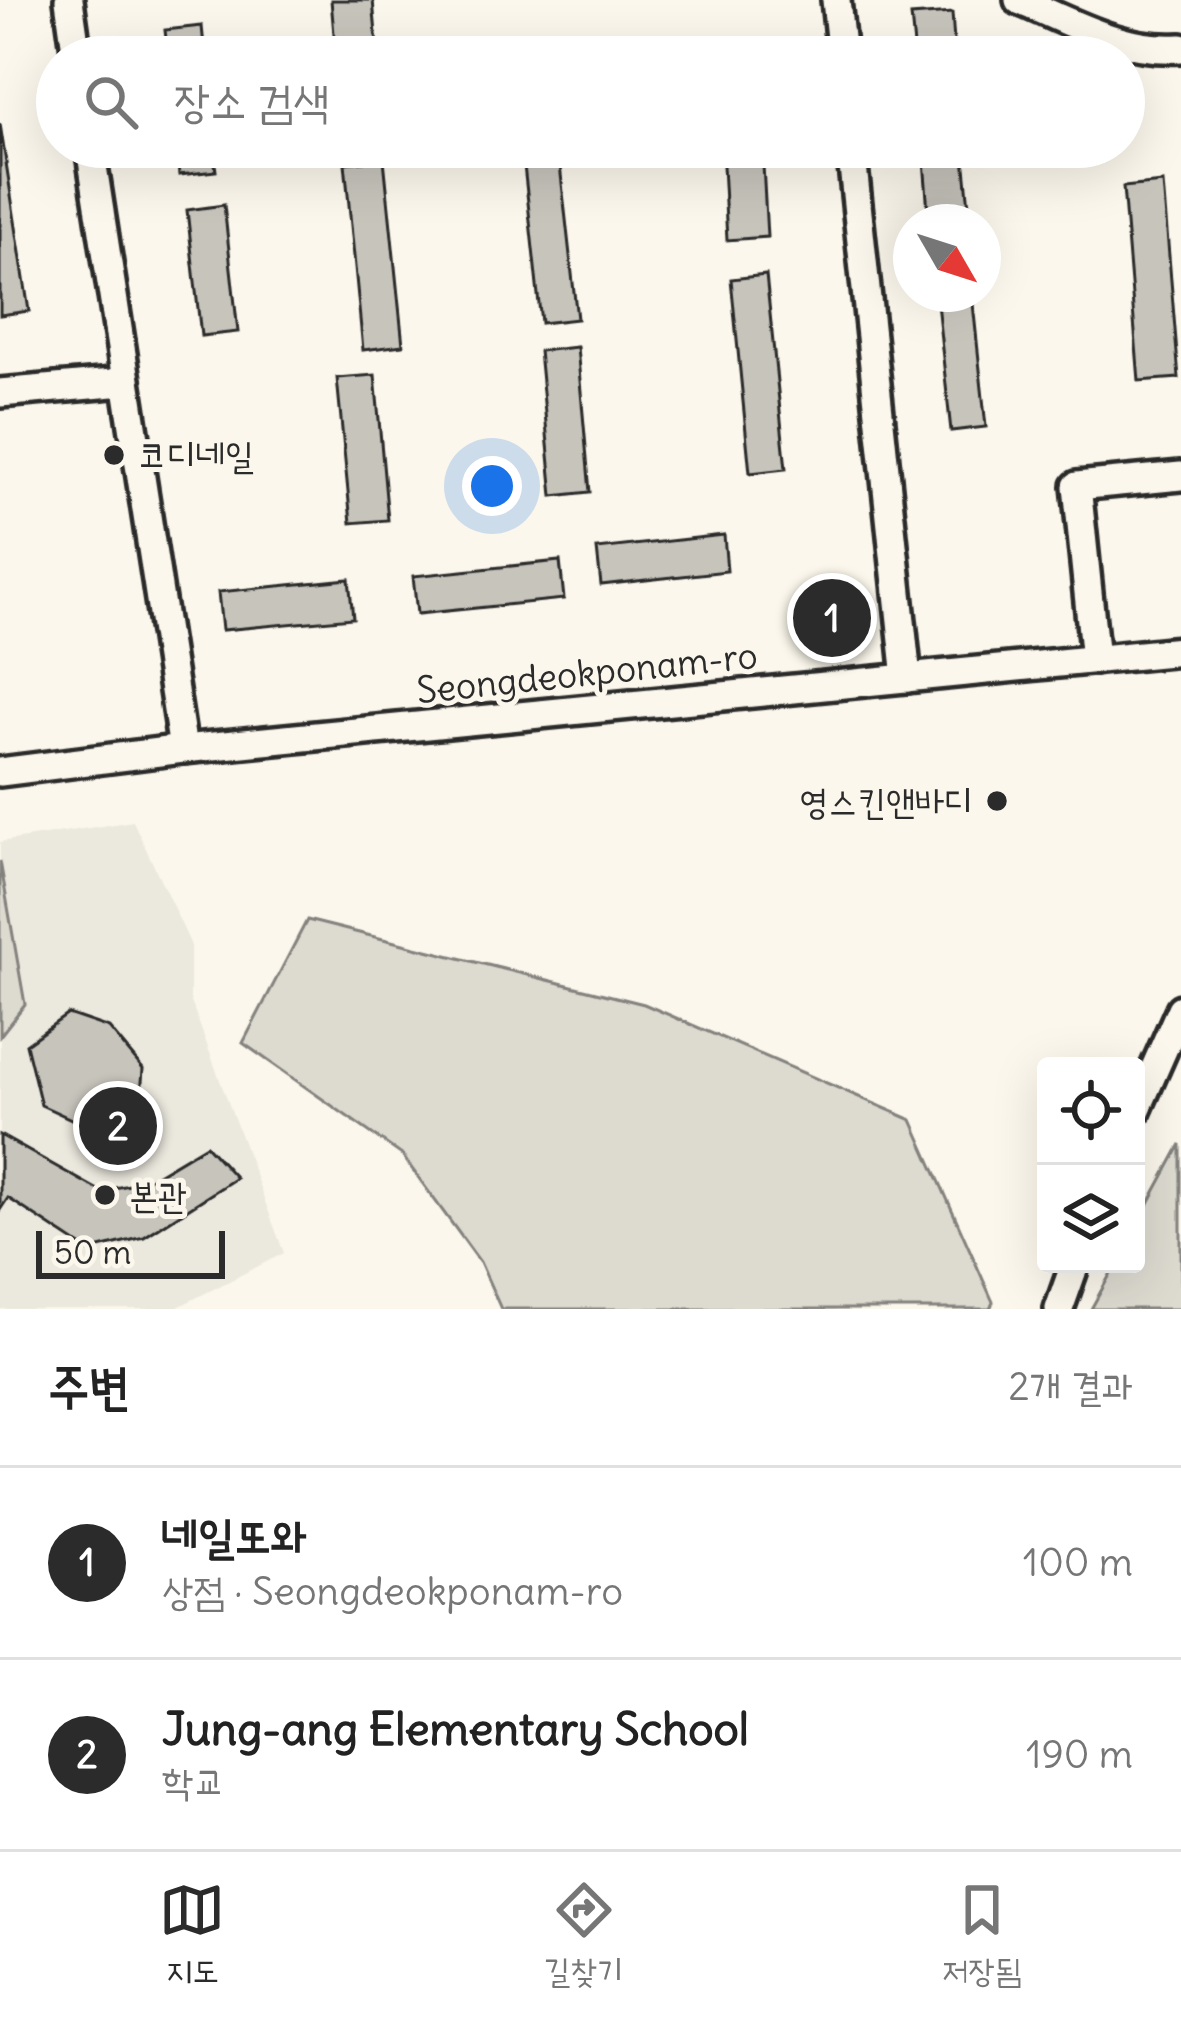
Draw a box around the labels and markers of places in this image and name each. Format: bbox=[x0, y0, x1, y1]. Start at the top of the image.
place label: 코디네일 bbox=[138, 433, 254, 478]
marker: 코디네일 bbox=[101, 442, 127, 468]
pin: 1 bbox=[793, 573, 871, 663]
place label: 영스킨앤바디 bbox=[799, 779, 973, 824]
marker: 영스킨앤바디 bbox=[984, 788, 1010, 814]
pin: 2 bbox=[79, 1081, 157, 1171]
place label: 본관 bbox=[129, 1173, 187, 1218]
marker: 본관 bbox=[92, 1182, 118, 1208]

